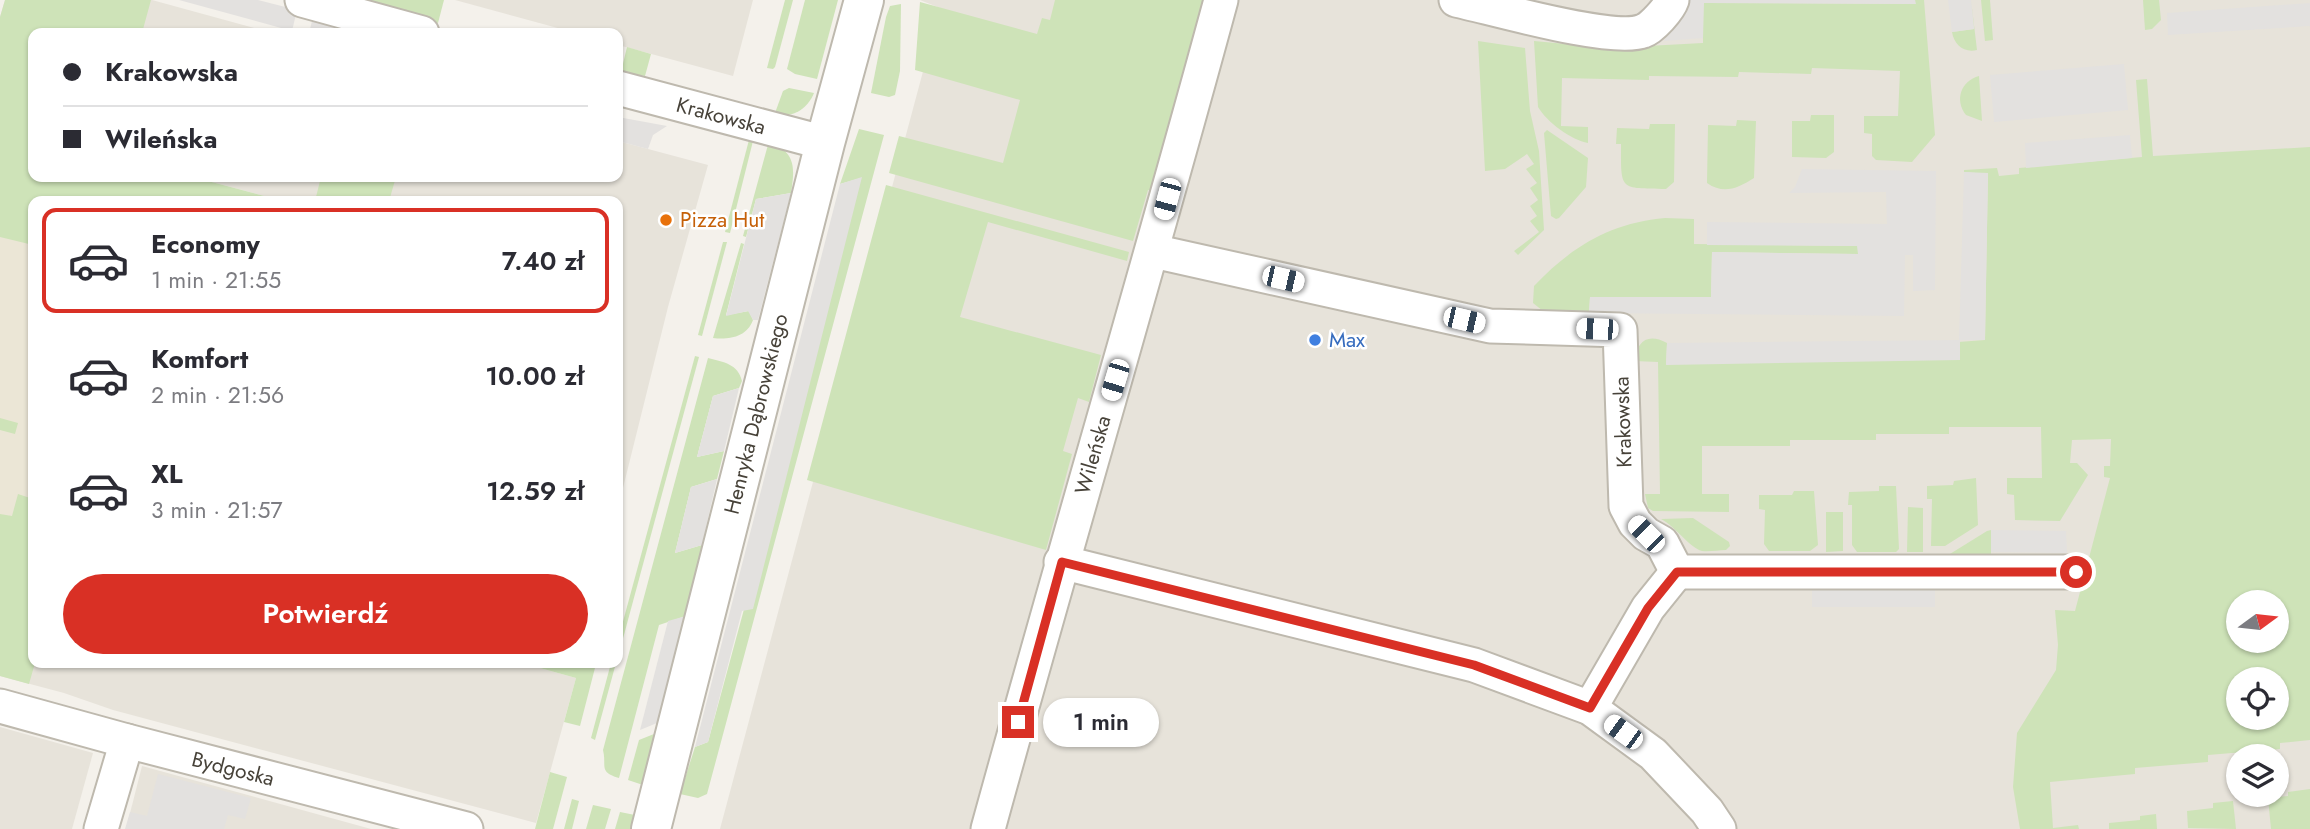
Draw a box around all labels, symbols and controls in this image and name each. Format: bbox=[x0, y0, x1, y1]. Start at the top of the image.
text: Krakowska bbox=[105, 53, 238, 91]
street label: Krakowska bbox=[673, 90, 769, 142]
text: Wileńska bbox=[105, 120, 218, 158]
car bbox=[1152, 176, 1183, 222]
place label: Pizza Hut bbox=[680, 205, 764, 235]
marker: Pizza Hut bbox=[658, 212, 674, 228]
text: Economy bbox=[151, 225, 260, 263]
icon: car bbox=[67, 229, 130, 292]
text: 7.40 zł bbox=[502, 242, 584, 280]
text: 1 min · 21:55 bbox=[151, 263, 281, 297]
car bbox=[1261, 264, 1306, 294]
car bbox=[1442, 305, 1487, 335]
street label: Henryka Dąbrowskiego bbox=[717, 311, 795, 517]
car bbox=[1576, 318, 1619, 340]
place label: Max bbox=[1329, 325, 1365, 355]
marker: Max bbox=[1307, 332, 1323, 348]
text: Komfort bbox=[151, 340, 248, 378]
icon: car bbox=[67, 344, 130, 407]
text: 10.00 zł bbox=[485, 357, 584, 395]
car bbox=[1099, 357, 1132, 403]
street label: Krakowska bbox=[1606, 376, 1640, 468]
text: 2 min · 21:56 bbox=[151, 378, 284, 412]
street label: Wileńska bbox=[1067, 412, 1119, 498]
text: XL bbox=[151, 455, 183, 493]
icon: car bbox=[67, 459, 130, 522]
text: 12.59 zł bbox=[486, 472, 584, 510]
text: 3 min · 21:57 bbox=[151, 493, 283, 527]
car bbox=[1624, 512, 1669, 556]
route start bbox=[2060, 556, 2092, 588]
button: Potwierdź bbox=[63, 574, 588, 654]
north arrow bbox=[2226, 590, 2289, 653]
map controls bbox=[2226, 590, 2289, 807]
button: locate bbox=[2226, 667, 2289, 730]
callout: 1 min bbox=[1042, 698, 1158, 746]
text: 1 min bbox=[1073, 705, 1129, 739]
route end bbox=[1002, 706, 1034, 738]
car bbox=[1600, 711, 1647, 753]
street label: Bydgoska bbox=[189, 744, 277, 794]
button: layers bbox=[2226, 744, 2289, 807]

